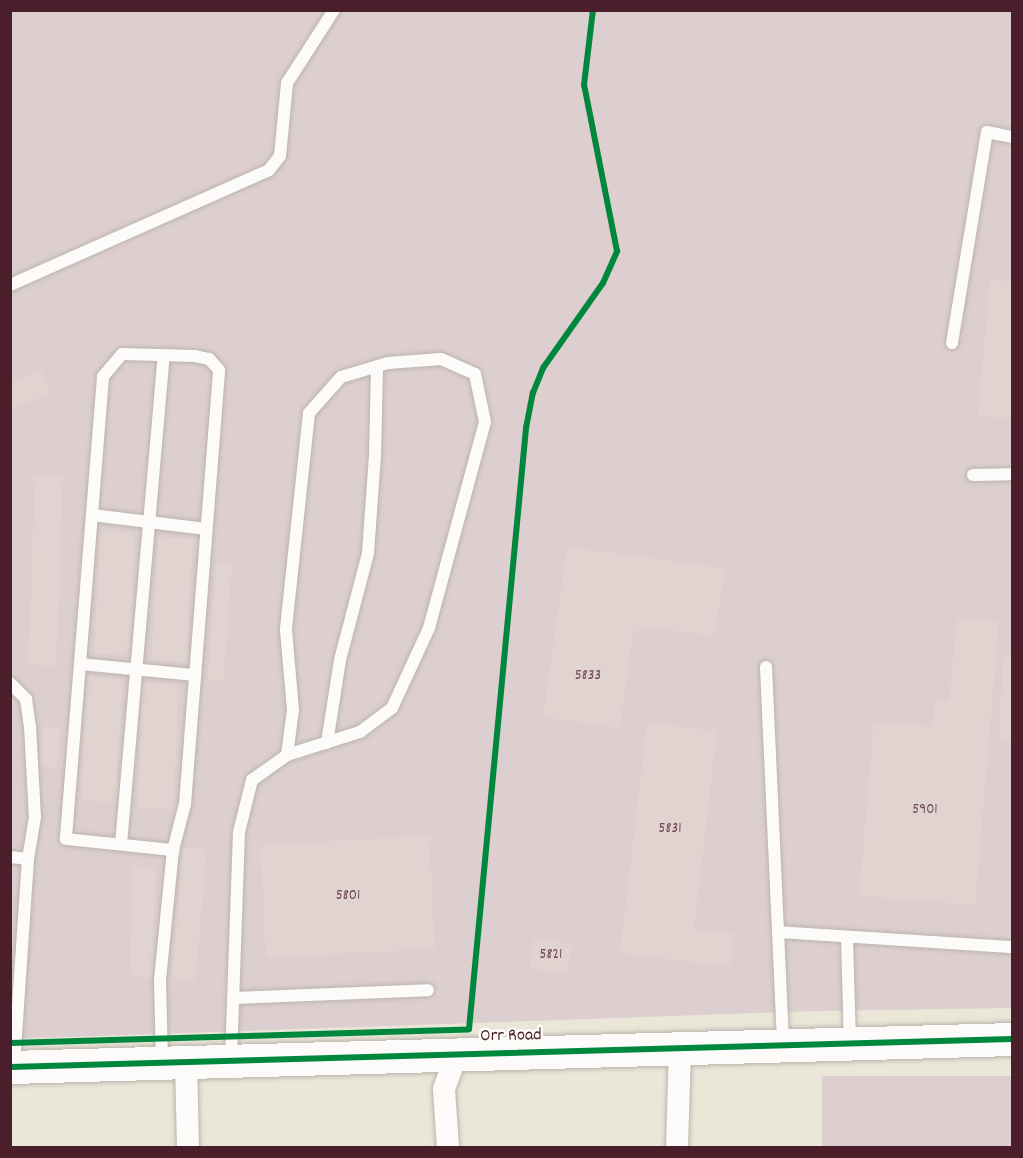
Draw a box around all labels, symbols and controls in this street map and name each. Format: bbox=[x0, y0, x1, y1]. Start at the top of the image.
house number: 5833 bbox=[575, 668, 601, 686]
house number: 5901 bbox=[912, 802, 938, 820]
house number: 5831 bbox=[659, 821, 681, 839]
house number: 5801 bbox=[336, 888, 360, 906]
house number: 5821 bbox=[540, 947, 562, 965]
street label: Orr Road bbox=[480, 1026, 542, 1048]

